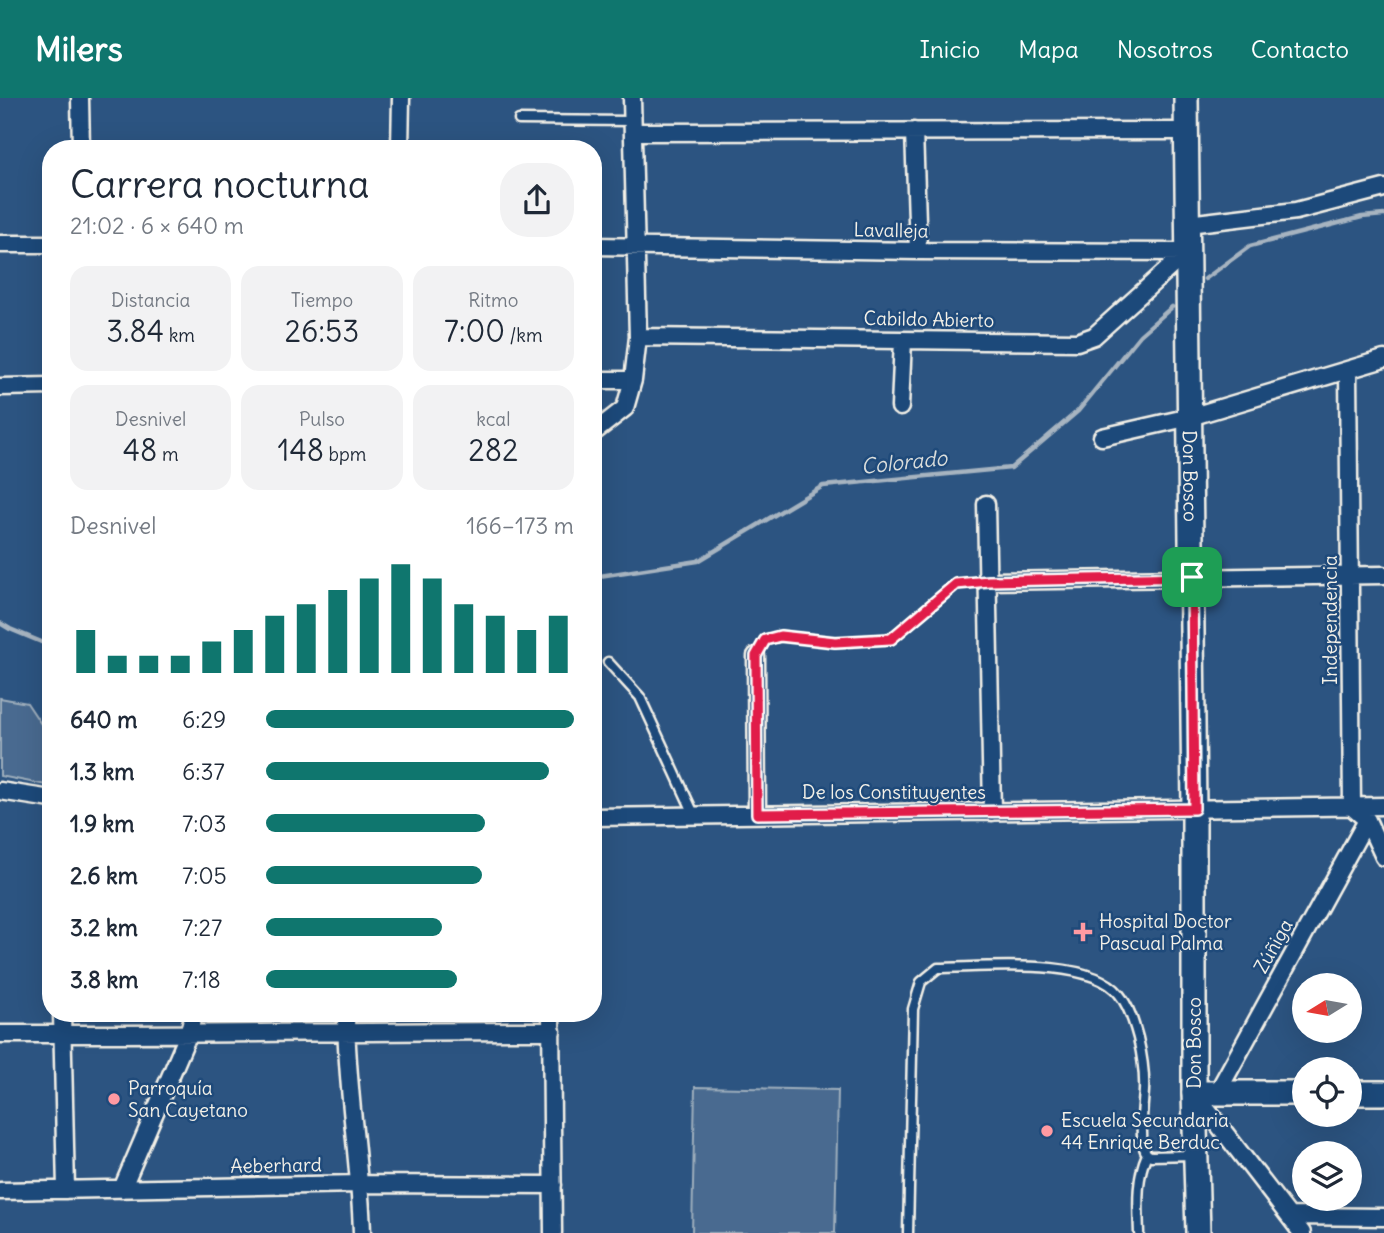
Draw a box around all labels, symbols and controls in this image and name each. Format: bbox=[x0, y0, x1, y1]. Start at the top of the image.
text: Milers bbox=[35, 28, 123, 70]
text: Inicio bbox=[920, 34, 980, 64]
text: Mapa bbox=[1018, 34, 1079, 64]
text: Nosotros bbox=[1117, 34, 1213, 64]
text: Contacto bbox=[1251, 34, 1349, 64]
text: Carrera nocturna bbox=[70, 161, 369, 208]
button: share bbox=[500, 163, 574, 237]
text: 21:02 · 6 × 640 m bbox=[70, 211, 244, 240]
street label: Lavalleja bbox=[853, 217, 929, 243]
text: Distancia bbox=[111, 288, 190, 312]
text: Tiempo bbox=[291, 288, 353, 312]
text: Ritmo bbox=[468, 288, 518, 312]
street label: Cabildo Abierto bbox=[864, 306, 994, 332]
text: 3.84 bbox=[106, 312, 164, 350]
text: 26:53 bbox=[285, 312, 359, 350]
text: 7:00 bbox=[444, 312, 505, 350]
text: km bbox=[164, 323, 195, 347]
text: /km bbox=[505, 323, 543, 347]
text: Desnivel bbox=[115, 407, 186, 431]
text: Pulso bbox=[299, 407, 345, 431]
text: kcal bbox=[476, 407, 510, 431]
street label: Don Bosco bbox=[1178, 430, 1203, 522]
text: 48 bbox=[123, 431, 157, 469]
text: 148 bbox=[277, 431, 324, 469]
text: 282 bbox=[468, 431, 518, 469]
text: m bbox=[157, 442, 179, 466]
text: bpm bbox=[324, 442, 367, 466]
water label: Colorado bbox=[860, 444, 950, 480]
text: Desnivel bbox=[70, 511, 156, 540]
text: 166–173 m bbox=[466, 511, 574, 540]
pin bbox=[1162, 547, 1222, 607]
street label: Independencia bbox=[1318, 555, 1342, 685]
icon: arrive bbox=[1173, 558, 1211, 596]
text: 640 m bbox=[70, 705, 137, 734]
text: 6:29 bbox=[182, 705, 226, 734]
text: 1.3 km bbox=[70, 757, 134, 786]
text: 6:37 bbox=[182, 757, 225, 786]
street label: De los Constituyentes bbox=[802, 780, 986, 804]
text: 1.9 km bbox=[70, 809, 135, 838]
text: 7:03 bbox=[182, 809, 227, 838]
text: 2.6 km bbox=[70, 861, 138, 890]
text: 7:05 bbox=[182, 861, 227, 890]
place label: Hospital Doctor Pascual Palma bbox=[1099, 909, 1232, 955]
text: 3.2 km bbox=[70, 913, 138, 942]
text: 7:27 bbox=[182, 913, 222, 942]
street label: Zúñiga bbox=[1248, 915, 1298, 977]
marker: Hospital Doctor Pascual Palma bbox=[1073, 922, 1093, 942]
text: 3.8 km bbox=[70, 965, 138, 994]
text: 7:18 bbox=[182, 965, 221, 994]
north arrow bbox=[1292, 973, 1362, 1043]
map controls bbox=[1292, 973, 1362, 1211]
street label: Don Bosco bbox=[1182, 997, 1206, 1089]
button: locate bbox=[1292, 1057, 1362, 1127]
place label: Parroquía San Cayetano bbox=[128, 1076, 248, 1122]
marker: Parroquía San Cayetano bbox=[106, 1091, 122, 1107]
place label: Escuela Secundaria 44 Enrique Berduc bbox=[1061, 1108, 1229, 1154]
marker: Escuela Secundaria 44 Enrique Berduc bbox=[1039, 1123, 1055, 1139]
button: layers bbox=[1292, 1141, 1362, 1211]
street label: Aeberhard bbox=[230, 1152, 322, 1178]

